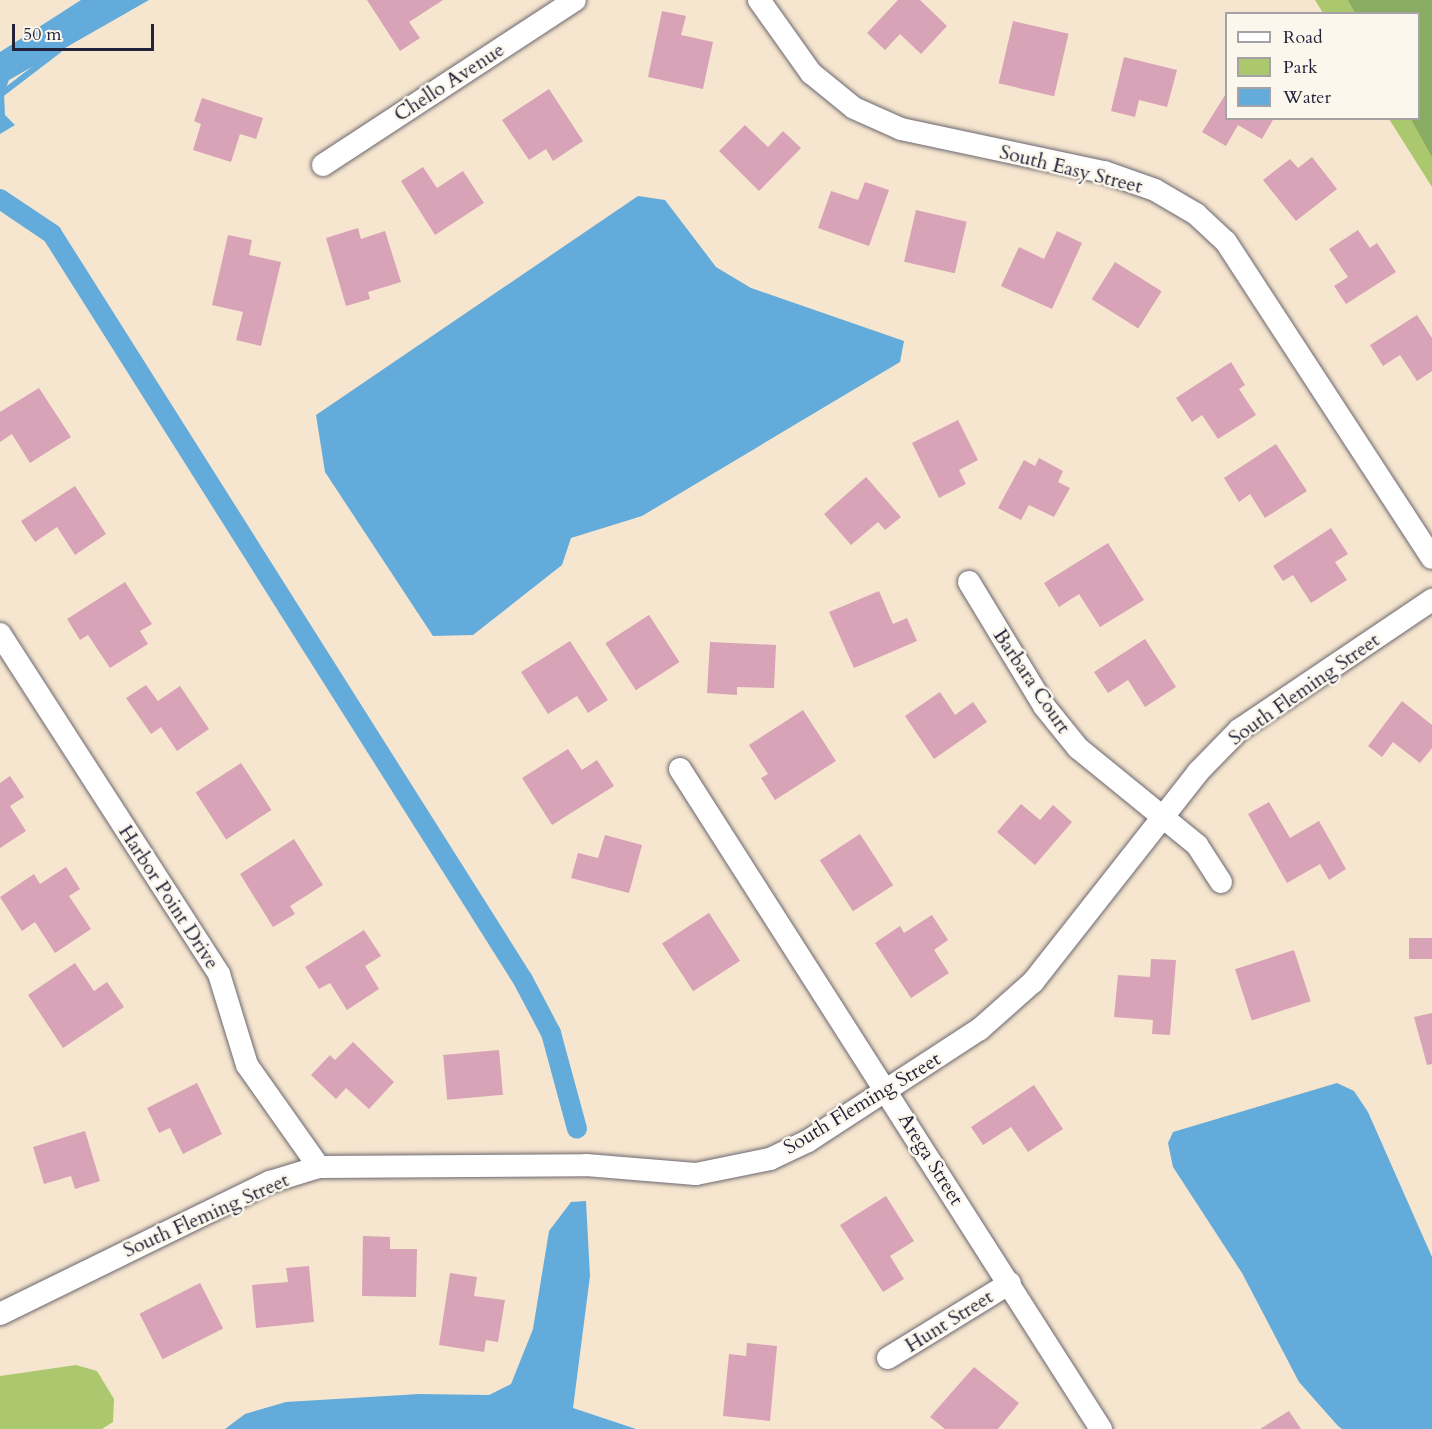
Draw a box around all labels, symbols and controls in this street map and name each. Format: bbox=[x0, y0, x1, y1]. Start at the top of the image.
scale bar bbox=[15, 12, 158, 50]
legend bbox=[1225, 12, 1420, 120]
text: 50 m bbox=[23, 22, 62, 47]
text: Road bbox=[1283, 25, 1323, 50]
street label: Chello Avenue bbox=[389, 37, 509, 127]
text: Park bbox=[1283, 55, 1318, 80]
text: Water bbox=[1283, 85, 1331, 110]
street label: South Easy Street bbox=[997, 140, 1145, 198]
street label: Barbara Court bbox=[988, 624, 1076, 738]
street label: South Fleming Street bbox=[1224, 628, 1384, 750]
street label: Harbor Point Drive bbox=[114, 821, 224, 973]
street label: South Fleming Street bbox=[779, 1047, 945, 1159]
street label: Arega Street bbox=[893, 1109, 969, 1209]
street label: South Fleming Street bbox=[120, 1168, 292, 1262]
street label: Hunt Street bbox=[901, 1285, 997, 1357]

